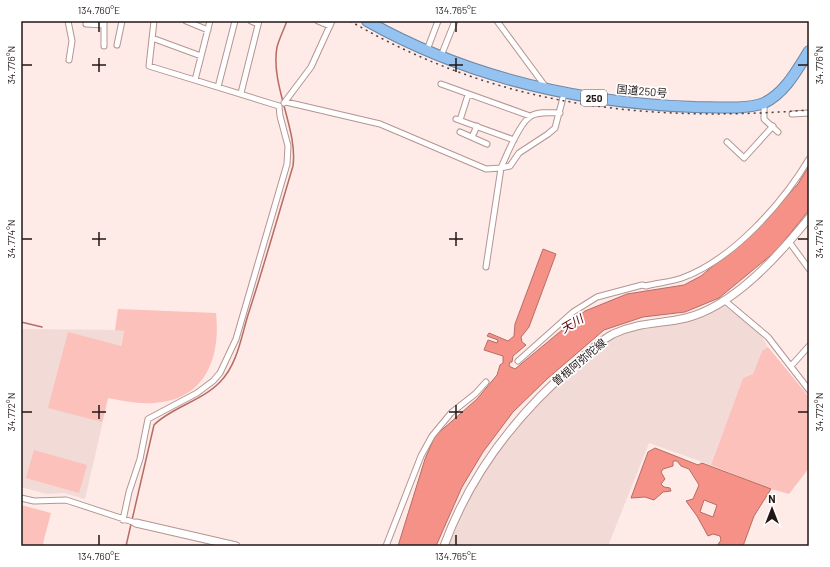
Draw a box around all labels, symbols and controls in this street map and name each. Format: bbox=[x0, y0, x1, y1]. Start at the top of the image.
text: 134.760°E bbox=[78, 4, 120, 16]
text: 134.765°E bbox=[435, 4, 477, 16]
text: 34.776°N bbox=[5, 46, 17, 84]
text: 34.776°N bbox=[813, 46, 825, 84]
street label: 国道250号 bbox=[616, 82, 668, 99]
road number: 250 bbox=[581, 90, 607, 106]
text: 34.774°N bbox=[5, 220, 17, 258]
text: 34.774°N bbox=[813, 220, 825, 258]
water label: 天川 bbox=[558, 310, 587, 335]
street label: 曽根阿弥陀線 bbox=[549, 335, 608, 388]
text: 34.772°N bbox=[5, 393, 17, 431]
text: 34.772°N bbox=[813, 393, 825, 431]
north arrow bbox=[752, 489, 792, 529]
text: N bbox=[768, 492, 776, 505]
text: 134.760°E bbox=[78, 550, 120, 562]
text: 134.765°E bbox=[435, 550, 477, 562]

